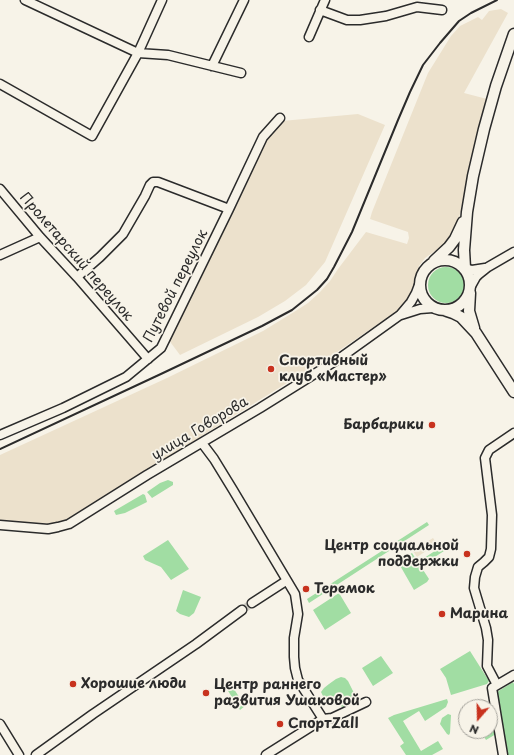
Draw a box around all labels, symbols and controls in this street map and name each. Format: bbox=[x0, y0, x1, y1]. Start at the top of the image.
street label: Пролетарский переулок bbox=[16, 189, 136, 325]
street label: Путевой переулок bbox=[140, 227, 212, 345]
place label: Спортивный клуб «Мастер» bbox=[279, 353, 387, 386]
marker: Спортивный клуб «Мастер» bbox=[266, 364, 276, 374]
street label: улица Говорова bbox=[149, 394, 251, 464]
place label: Барбарики bbox=[343, 417, 424, 433]
marker: Барбарики bbox=[427, 420, 437, 430]
place label: Центр социальной поддержки bbox=[324, 538, 459, 570]
marker: Центр социальной поддержки bbox=[462, 549, 472, 559]
place label: Теремок bbox=[314, 581, 375, 597]
marker: Теремок bbox=[301, 584, 311, 594]
place label: Марина bbox=[450, 606, 508, 622]
marker: Марина bbox=[437, 609, 447, 619]
place label: Хорошие люди bbox=[81, 676, 187, 692]
place label: Центр раннего развития Ушаковой bbox=[214, 677, 360, 710]
marker: Хорошие люди bbox=[68, 679, 78, 689]
marker: Центр раннего развития Ушаковой bbox=[201, 688, 211, 698]
north arrow bbox=[458, 699, 498, 739]
place label: СпортZall bbox=[288, 716, 358, 732]
marker: СпортZall bbox=[275, 719, 285, 729]
text: N bbox=[467, 720, 481, 739]

